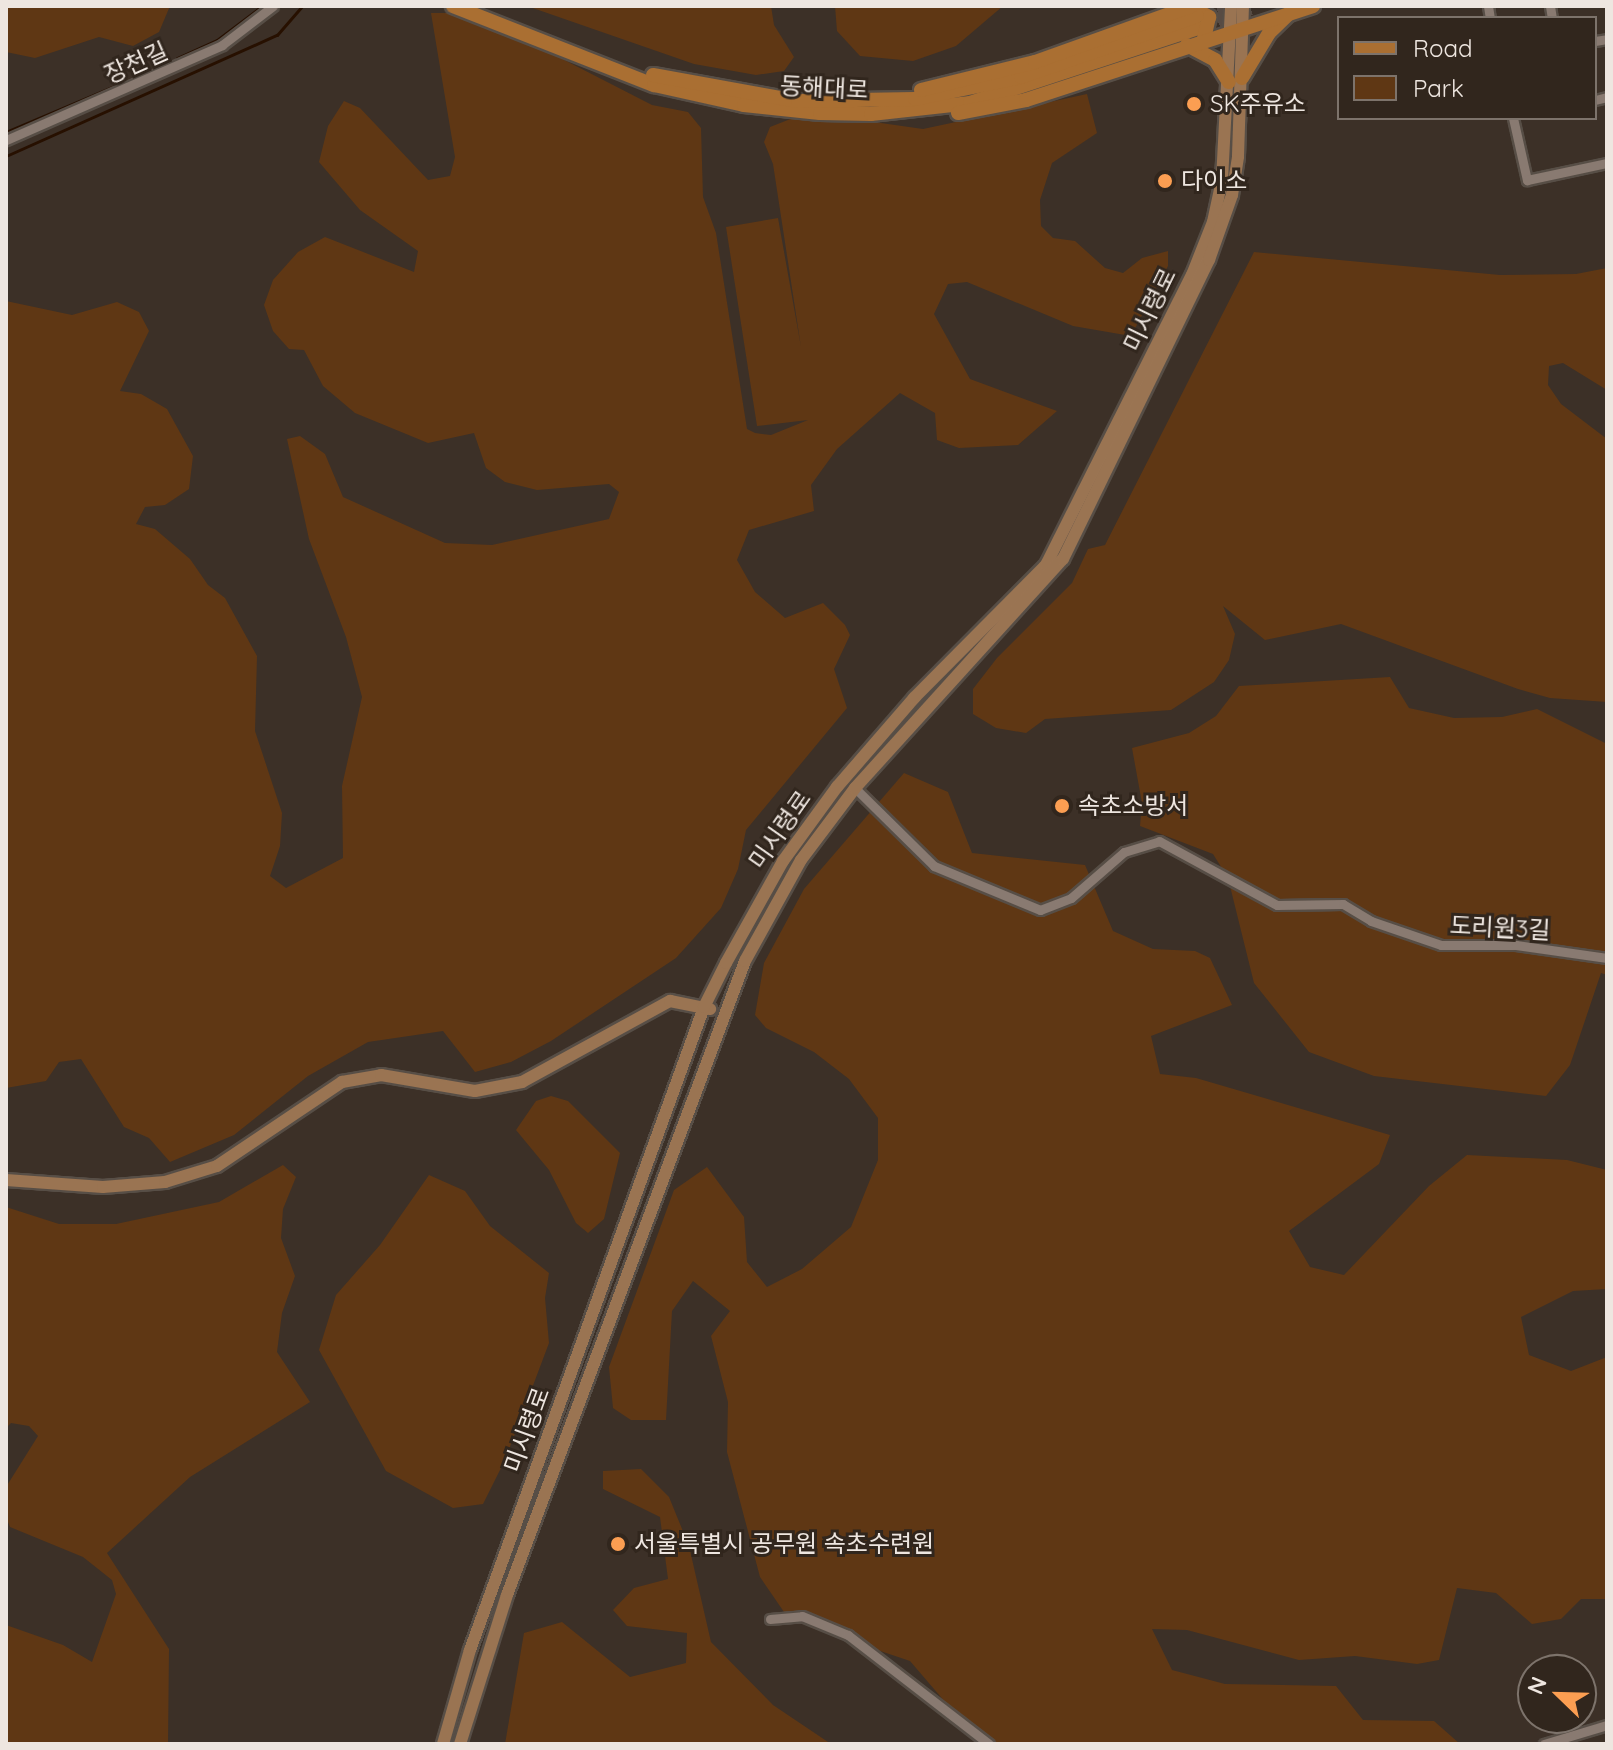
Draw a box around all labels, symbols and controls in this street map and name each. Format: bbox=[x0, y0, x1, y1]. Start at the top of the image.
legend bbox=[1337, 16, 1597, 120]
text: Road bbox=[1413, 33, 1473, 63]
street label: 장천길 bbox=[100, 36, 172, 90]
street label: 동해대로 bbox=[779, 71, 869, 105]
text: Park bbox=[1413, 73, 1464, 103]
place label: SK주유소 bbox=[1210, 90, 1306, 118]
marker: SK주유소 bbox=[1185, 95, 1203, 113]
place label: 다이소 bbox=[1181, 167, 1247, 195]
marker: 다이소 bbox=[1156, 172, 1174, 190]
street label: 미시령로 bbox=[1118, 264, 1182, 356]
street label: 미시령로 bbox=[743, 786, 817, 874]
place label: 속초소방서 bbox=[1078, 792, 1188, 820]
marker: 속초소방서 bbox=[1053, 797, 1071, 815]
street label: 도리원3길 bbox=[1449, 911, 1551, 945]
street label: 미시령로 bbox=[498, 1384, 556, 1476]
place label: 서울특별시 공무원 속초수련원 bbox=[634, 1530, 934, 1558]
marker: 서울특별시 공무원 속초수련원 bbox=[609, 1535, 627, 1553]
north arrow bbox=[1517, 1654, 1597, 1734]
text: N bbox=[1521, 1672, 1553, 1698]

